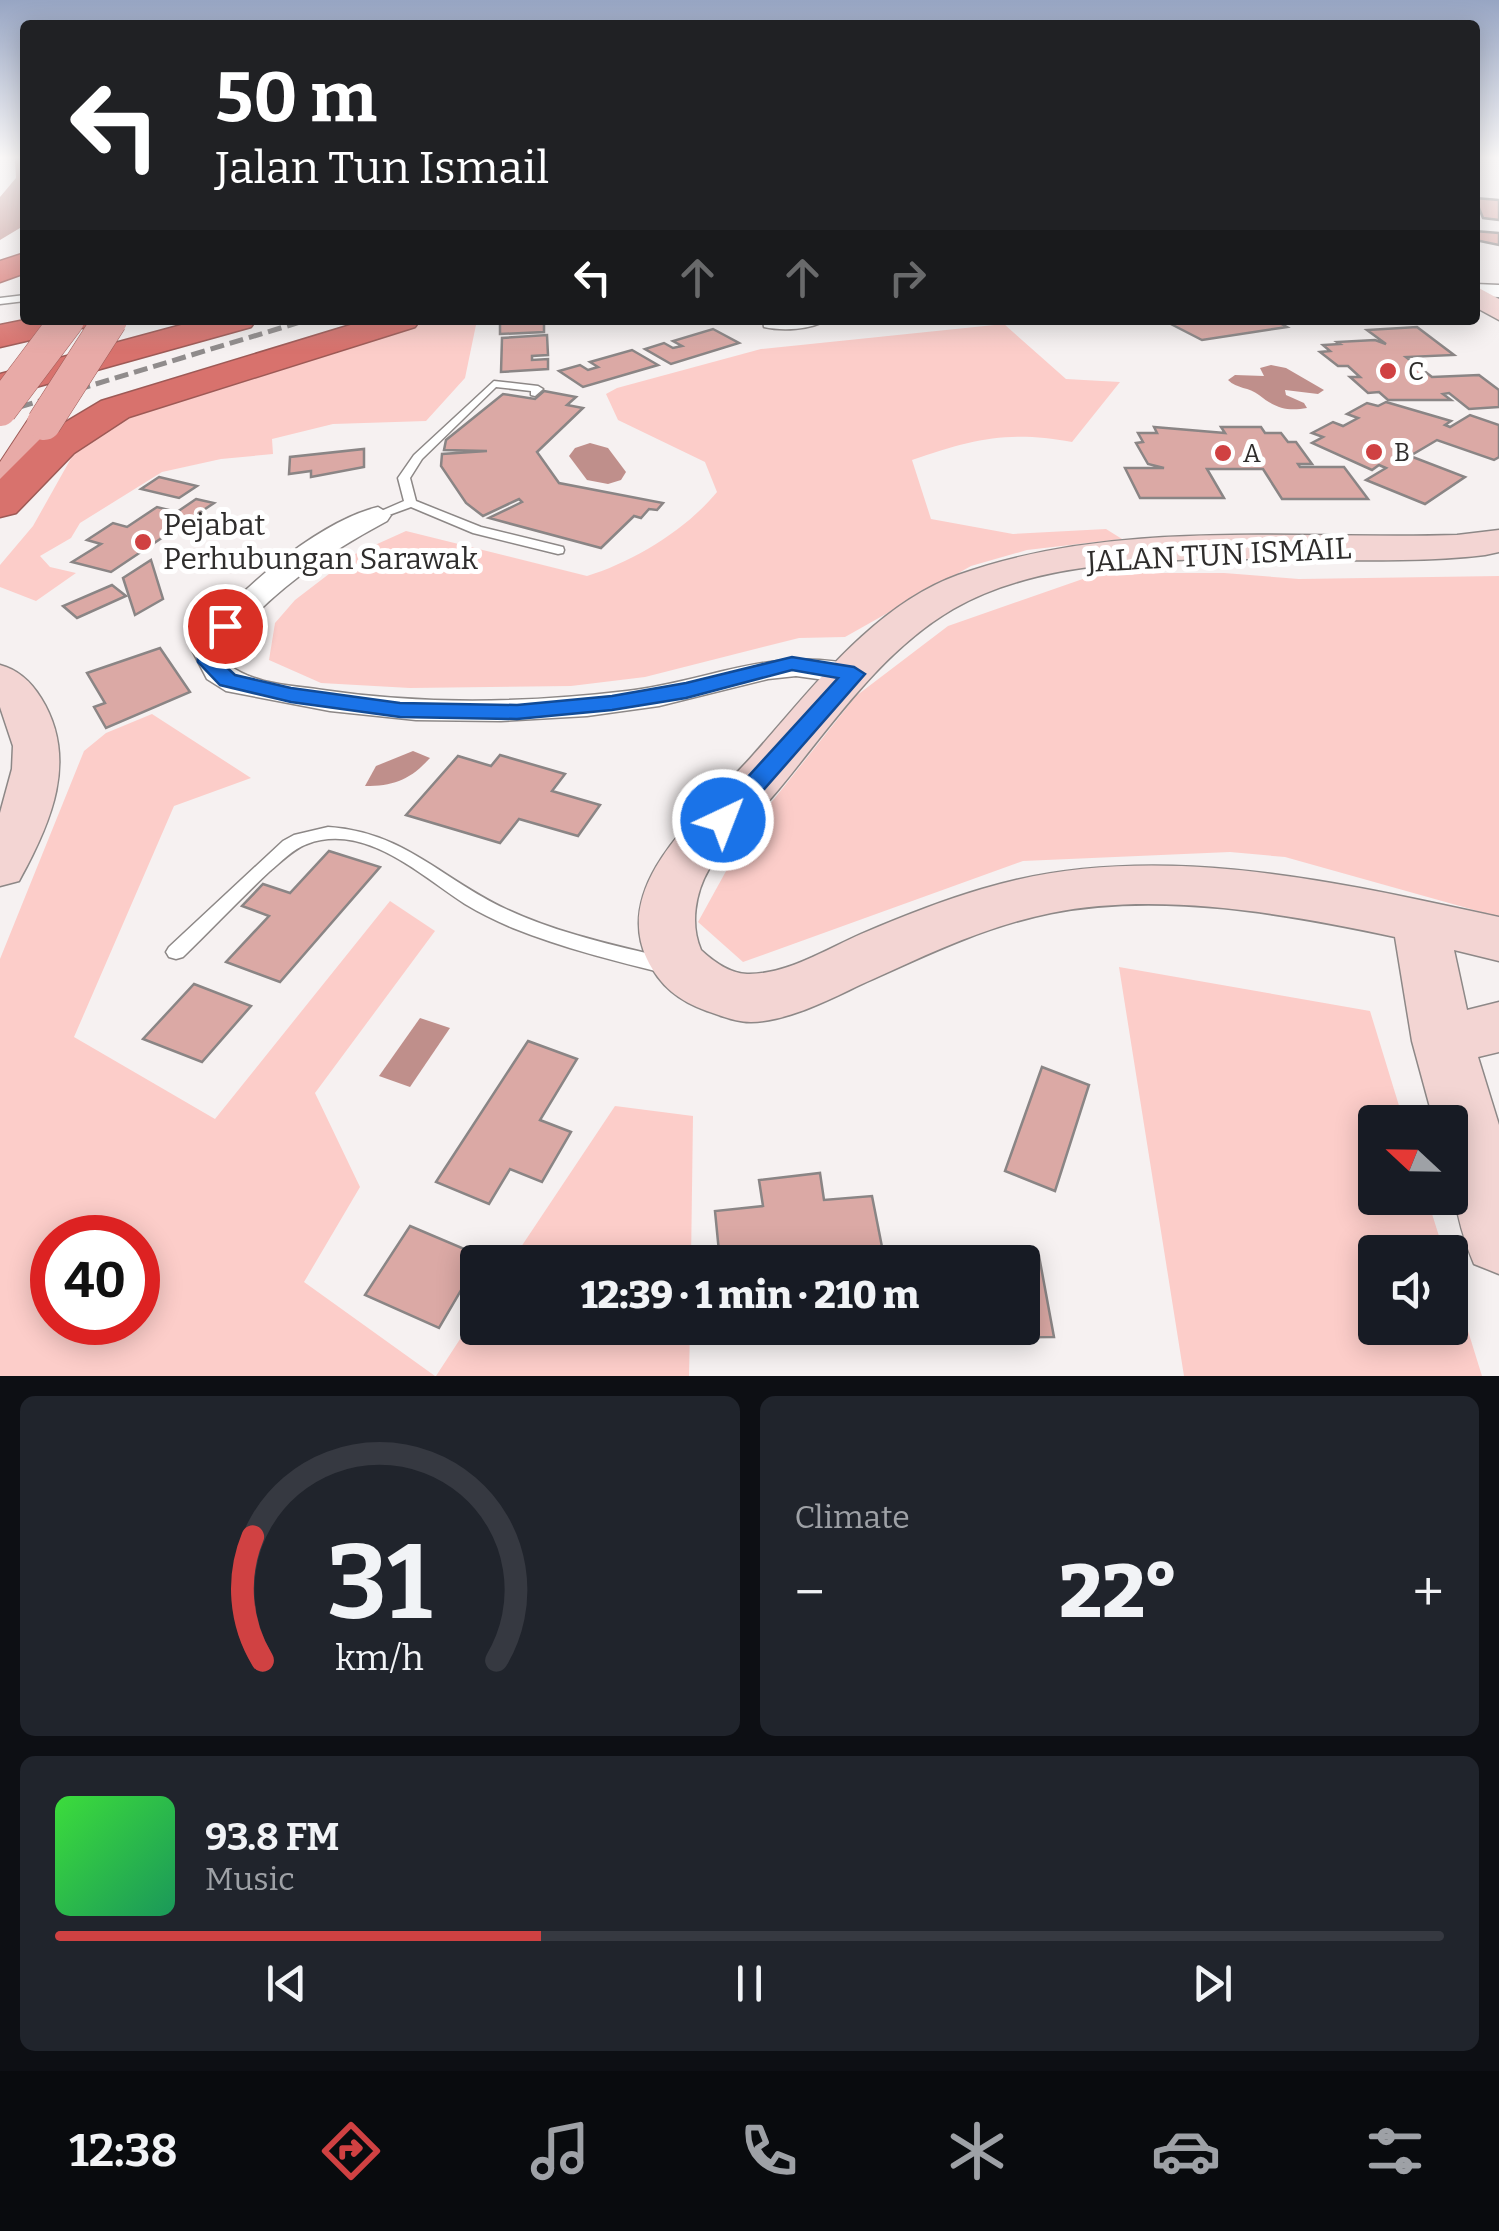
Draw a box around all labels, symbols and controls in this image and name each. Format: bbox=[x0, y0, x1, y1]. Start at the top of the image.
text: 50 m bbox=[215, 56, 377, 140]
icon: left bbox=[50, 60, 180, 190]
text: Jalan Tun Ismail bbox=[215, 141, 549, 195]
icon: left bbox=[565, 250, 620, 305]
icon: ahead bbox=[670, 250, 725, 305]
icon: ahead bbox=[775, 250, 830, 305]
icon: right bbox=[880, 250, 935, 305]
place label: C bbox=[1408, 357, 1424, 387]
marker: C bbox=[1377, 360, 1399, 382]
place label: B bbox=[1394, 438, 1410, 468]
place label: A bbox=[1243, 439, 1261, 469]
marker: B bbox=[1363, 441, 1385, 463]
marker: A bbox=[1212, 442, 1234, 464]
place label: Pejabat Perhubungan Sarawak bbox=[163, 507, 478, 577]
street label: JALAN TUN ISMAIL bbox=[1085, 530, 1352, 580]
marker: Pejabat Perhubungan Sarawak bbox=[132, 531, 154, 553]
pin bbox=[183, 584, 268, 669]
icon: arrive bbox=[198, 599, 253, 654]
position arrow bbox=[671, 768, 775, 872]
north arrow bbox=[1358, 1105, 1468, 1215]
map controls bbox=[1358, 1105, 1468, 1345]
speed limit sign: 40 bbox=[30, 1215, 160, 1345]
button: sound bbox=[1358, 1235, 1468, 1345]
text: 12:39 · 1 min · 210 m bbox=[581, 1272, 919, 1318]
text: Climate bbox=[795, 1498, 910, 1536]
text: 31 bbox=[327, 1521, 432, 1646]
text: 22° bbox=[1059, 1547, 1178, 1637]
text: − bbox=[795, 1560, 825, 1626]
text: + bbox=[1413, 1560, 1444, 1626]
text: km/h bbox=[336, 1637, 424, 1679]
text: 93.8 FM bbox=[205, 1814, 340, 1860]
text: Music bbox=[205, 1860, 295, 1898]
icon: previous bbox=[259, 1956, 314, 2011]
icon: pause bbox=[722, 1956, 777, 2011]
icon: next bbox=[1185, 1956, 1240, 2011]
icon: directions bbox=[316, 2116, 386, 2186]
icon: music bbox=[525, 2116, 595, 2186]
icon: phone bbox=[734, 2116, 804, 2186]
icon: climate bbox=[942, 2116, 1012, 2186]
icon: car bbox=[1151, 2116, 1221, 2186]
icon: filters bbox=[1360, 2116, 1430, 2186]
text: 12:38 bbox=[69, 2124, 178, 2178]

